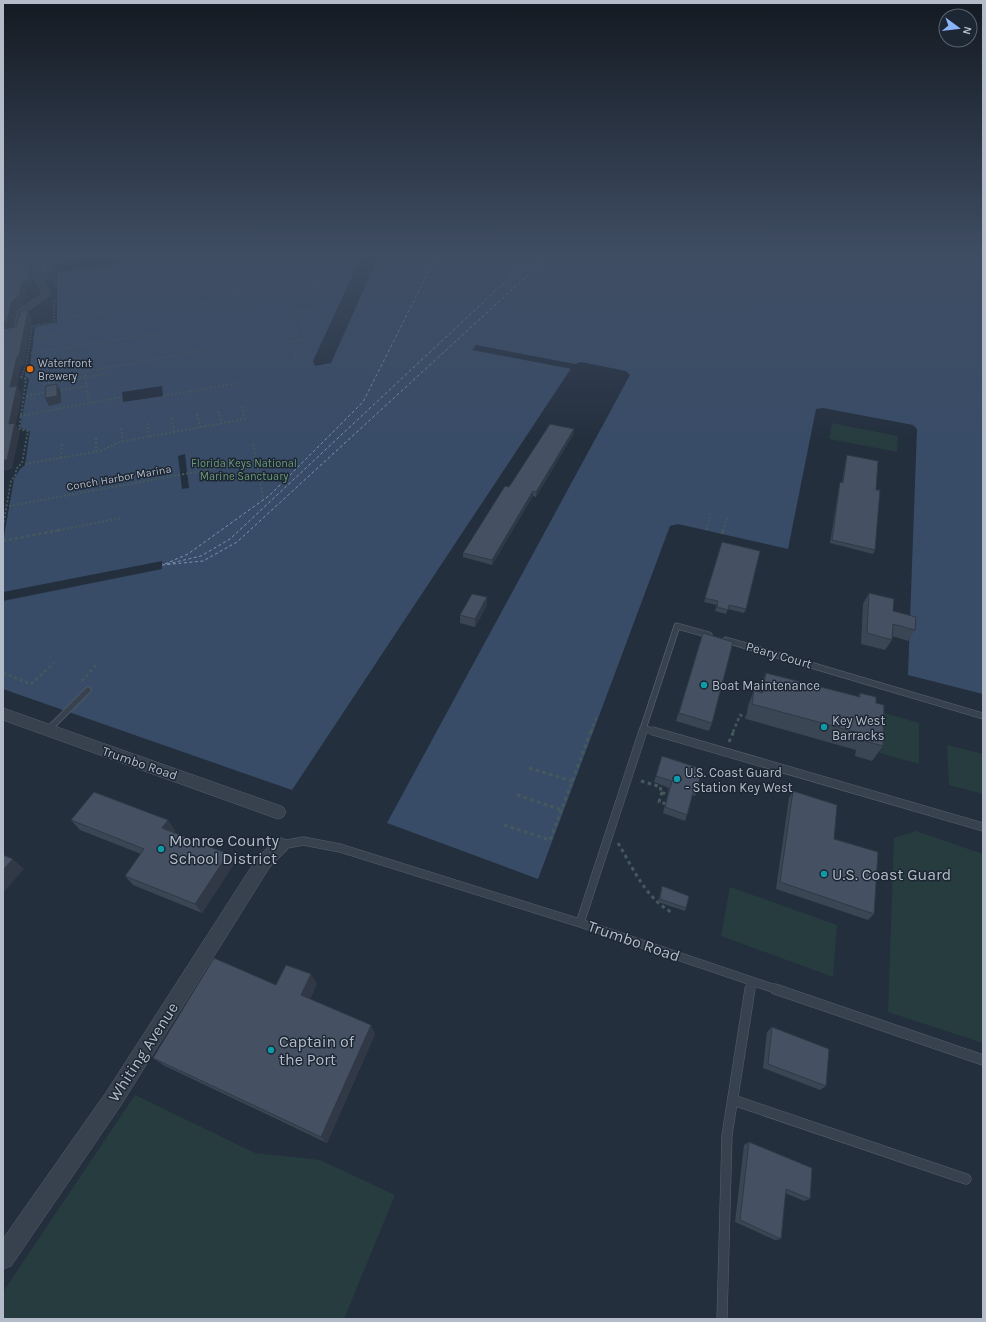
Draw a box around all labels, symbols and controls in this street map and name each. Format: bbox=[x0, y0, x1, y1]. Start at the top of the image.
north arrow bbox=[938, 8, 978, 48]
text: N bbox=[960, 25, 974, 36]
place label: Waterfront Brewery bbox=[38, 357, 92, 383]
marker: Waterfront Brewery bbox=[25, 364, 35, 374]
park label: Florida Keys National Marine Sanctuary bbox=[191, 457, 297, 483]
street label: Conch Harbor Marina bbox=[66, 462, 172, 494]
street label: Peary Court bbox=[745, 639, 814, 672]
place label: Boat Maintenance bbox=[712, 678, 820, 693]
marker: Boat Maintenance bbox=[699, 680, 709, 690]
place label: Key West Barracks bbox=[832, 713, 885, 743]
marker: Key West Barracks bbox=[819, 722, 829, 732]
street label: Trumbo Road bbox=[101, 743, 179, 783]
place label: U.S. Coast Guard - Station Key West bbox=[685, 765, 793, 795]
marker: U.S. Coast Guard - Station Key West bbox=[672, 774, 682, 784]
place label: Monroe County School District bbox=[169, 831, 279, 868]
marker: Monroe County School District bbox=[156, 844, 166, 854]
place label: U.S. Coast Guard bbox=[832, 865, 951, 884]
marker: U.S. Coast Guard bbox=[819, 869, 829, 879]
street label: Trumbo Road bbox=[585, 916, 683, 966]
street label: Whiting Avenue bbox=[104, 999, 182, 1105]
place label: Captain of the Port bbox=[279, 1032, 355, 1069]
marker: Captain of the Port bbox=[266, 1045, 276, 1055]

